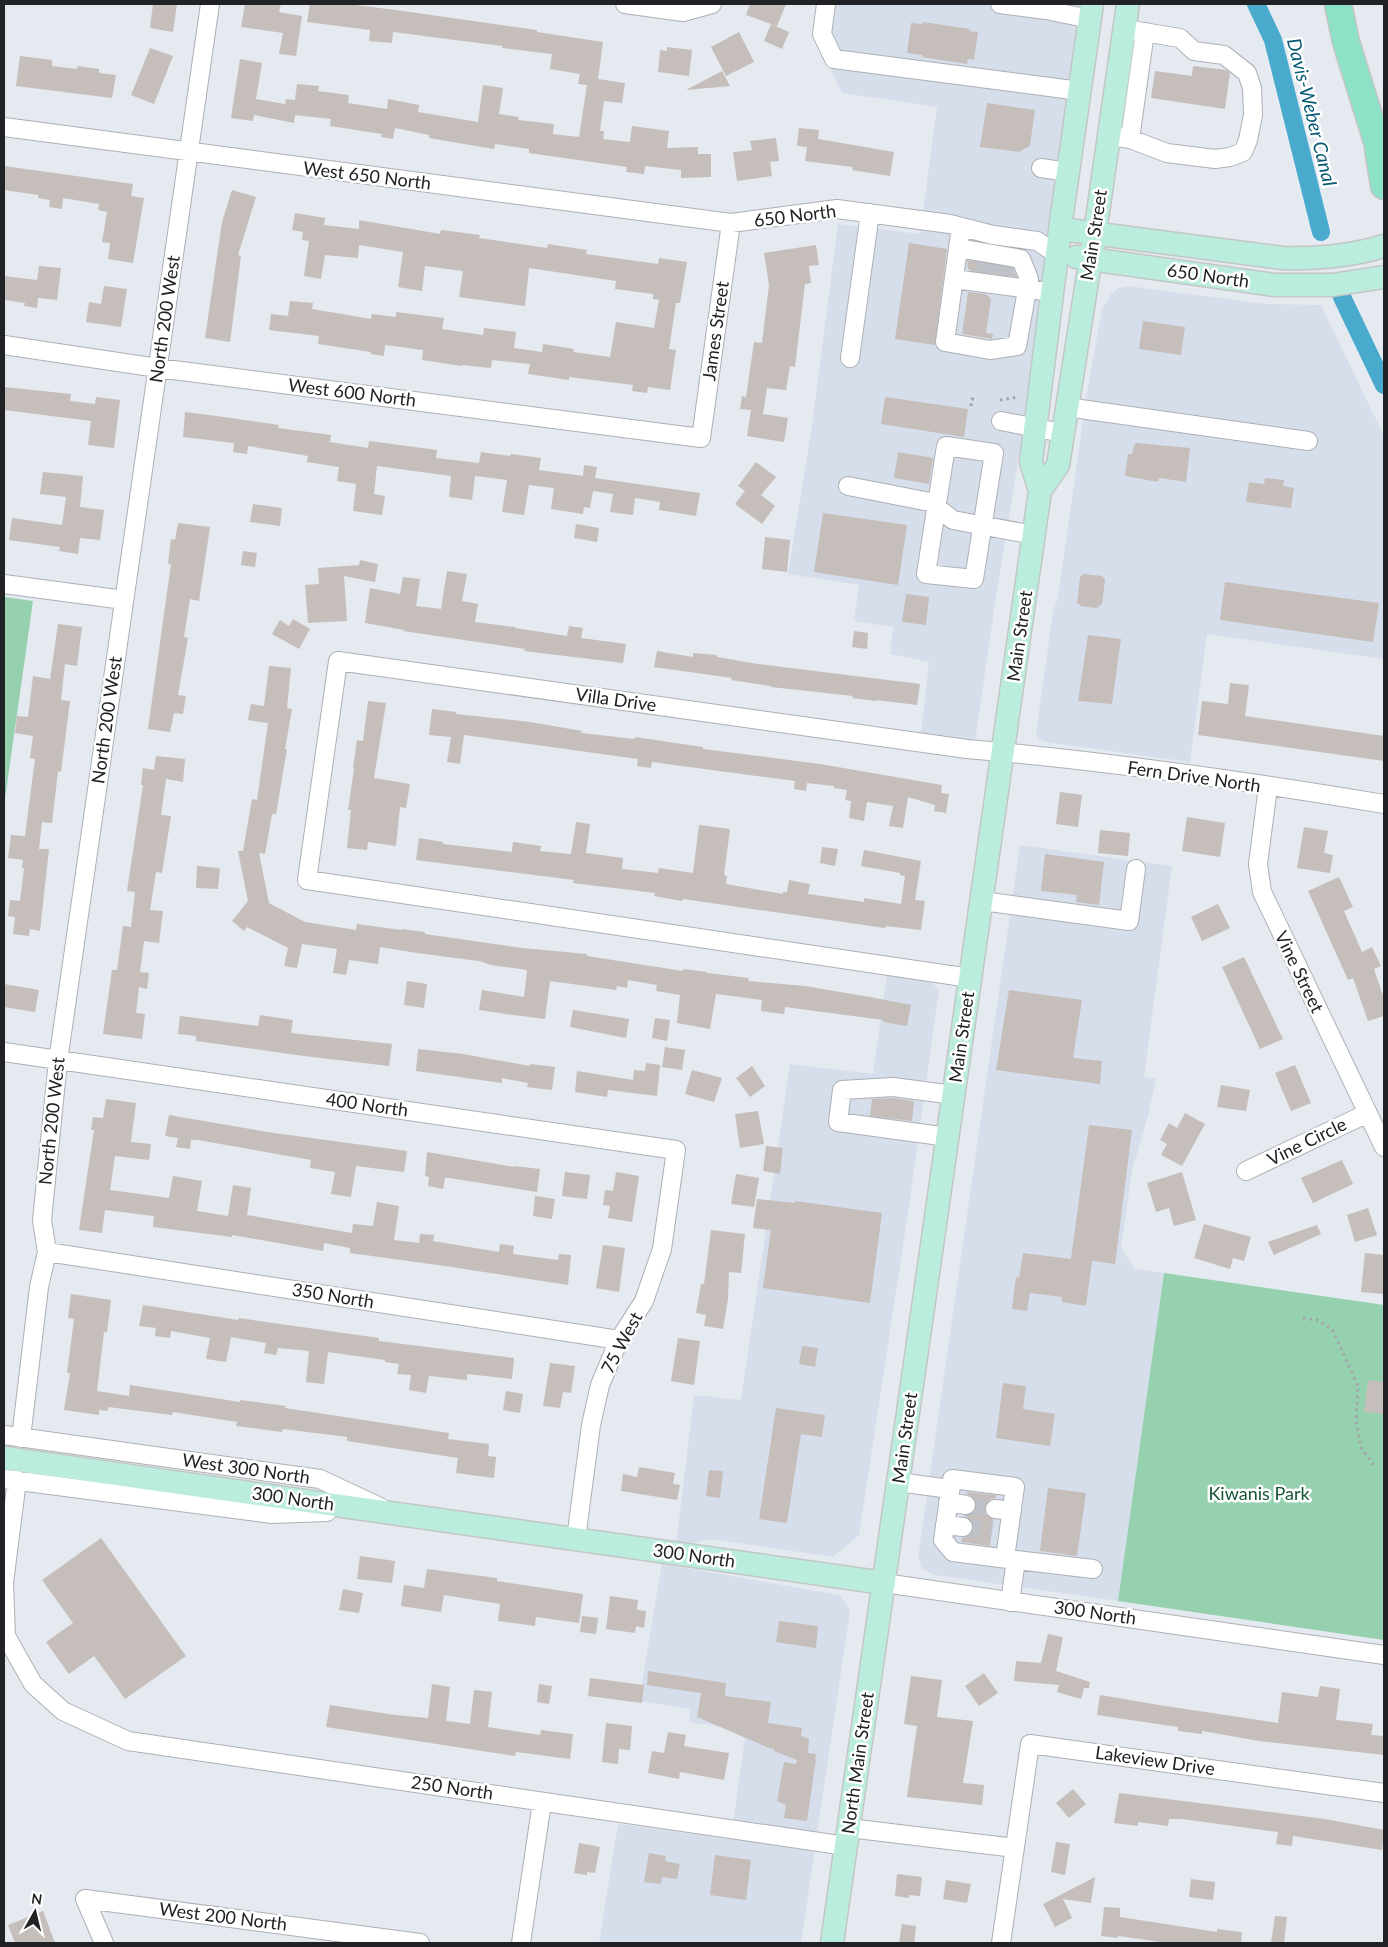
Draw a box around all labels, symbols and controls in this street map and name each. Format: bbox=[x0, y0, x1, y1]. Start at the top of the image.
water label: Davis-Weber Canal bbox=[1283, 35, 1342, 188]
street label: West 650 North bbox=[302, 156, 432, 194]
street label: Main Street bbox=[1075, 187, 1111, 282]
street label: 650 North bbox=[753, 199, 837, 231]
street label: North 200 West bbox=[144, 253, 184, 384]
street label: 650 North bbox=[1166, 258, 1251, 292]
street label: James Street bbox=[697, 279, 733, 382]
street label: West 600 North bbox=[287, 373, 417, 411]
street label: Main Street bbox=[1002, 588, 1036, 683]
street label: North 200 West bbox=[86, 654, 126, 785]
street label: Villa Drive bbox=[574, 682, 658, 716]
street label: Fern Drive North bbox=[1126, 756, 1262, 796]
street label: Vine Street bbox=[1271, 927, 1329, 1016]
street label: Main Street bbox=[944, 989, 978, 1084]
street label: North 200 West bbox=[33, 1055, 69, 1186]
street label: 400 North bbox=[325, 1087, 410, 1121]
street label: Vine Circle bbox=[1263, 1112, 1350, 1170]
street label: 350 North bbox=[291, 1278, 376, 1312]
street label: 75 West bbox=[596, 1307, 647, 1377]
street label: Main Street bbox=[887, 1390, 921, 1485]
street label: West 300 North bbox=[181, 1448, 311, 1488]
street label: 300 North bbox=[251, 1481, 336, 1515]
park label: Kiwanis Park bbox=[1208, 1482, 1310, 1504]
street label: 300 North bbox=[652, 1538, 737, 1572]
street label: 300 North bbox=[1053, 1595, 1138, 1629]
street label: North Main Street bbox=[836, 1690, 878, 1835]
street label: Lakeview Drive bbox=[1094, 1741, 1216, 1779]
street label: 250 North bbox=[410, 1770, 495, 1804]
north arrow bbox=[10, 1887, 60, 1937]
text: N bbox=[30, 1889, 43, 1908]
street label: West 200 North bbox=[158, 1897, 288, 1935]

